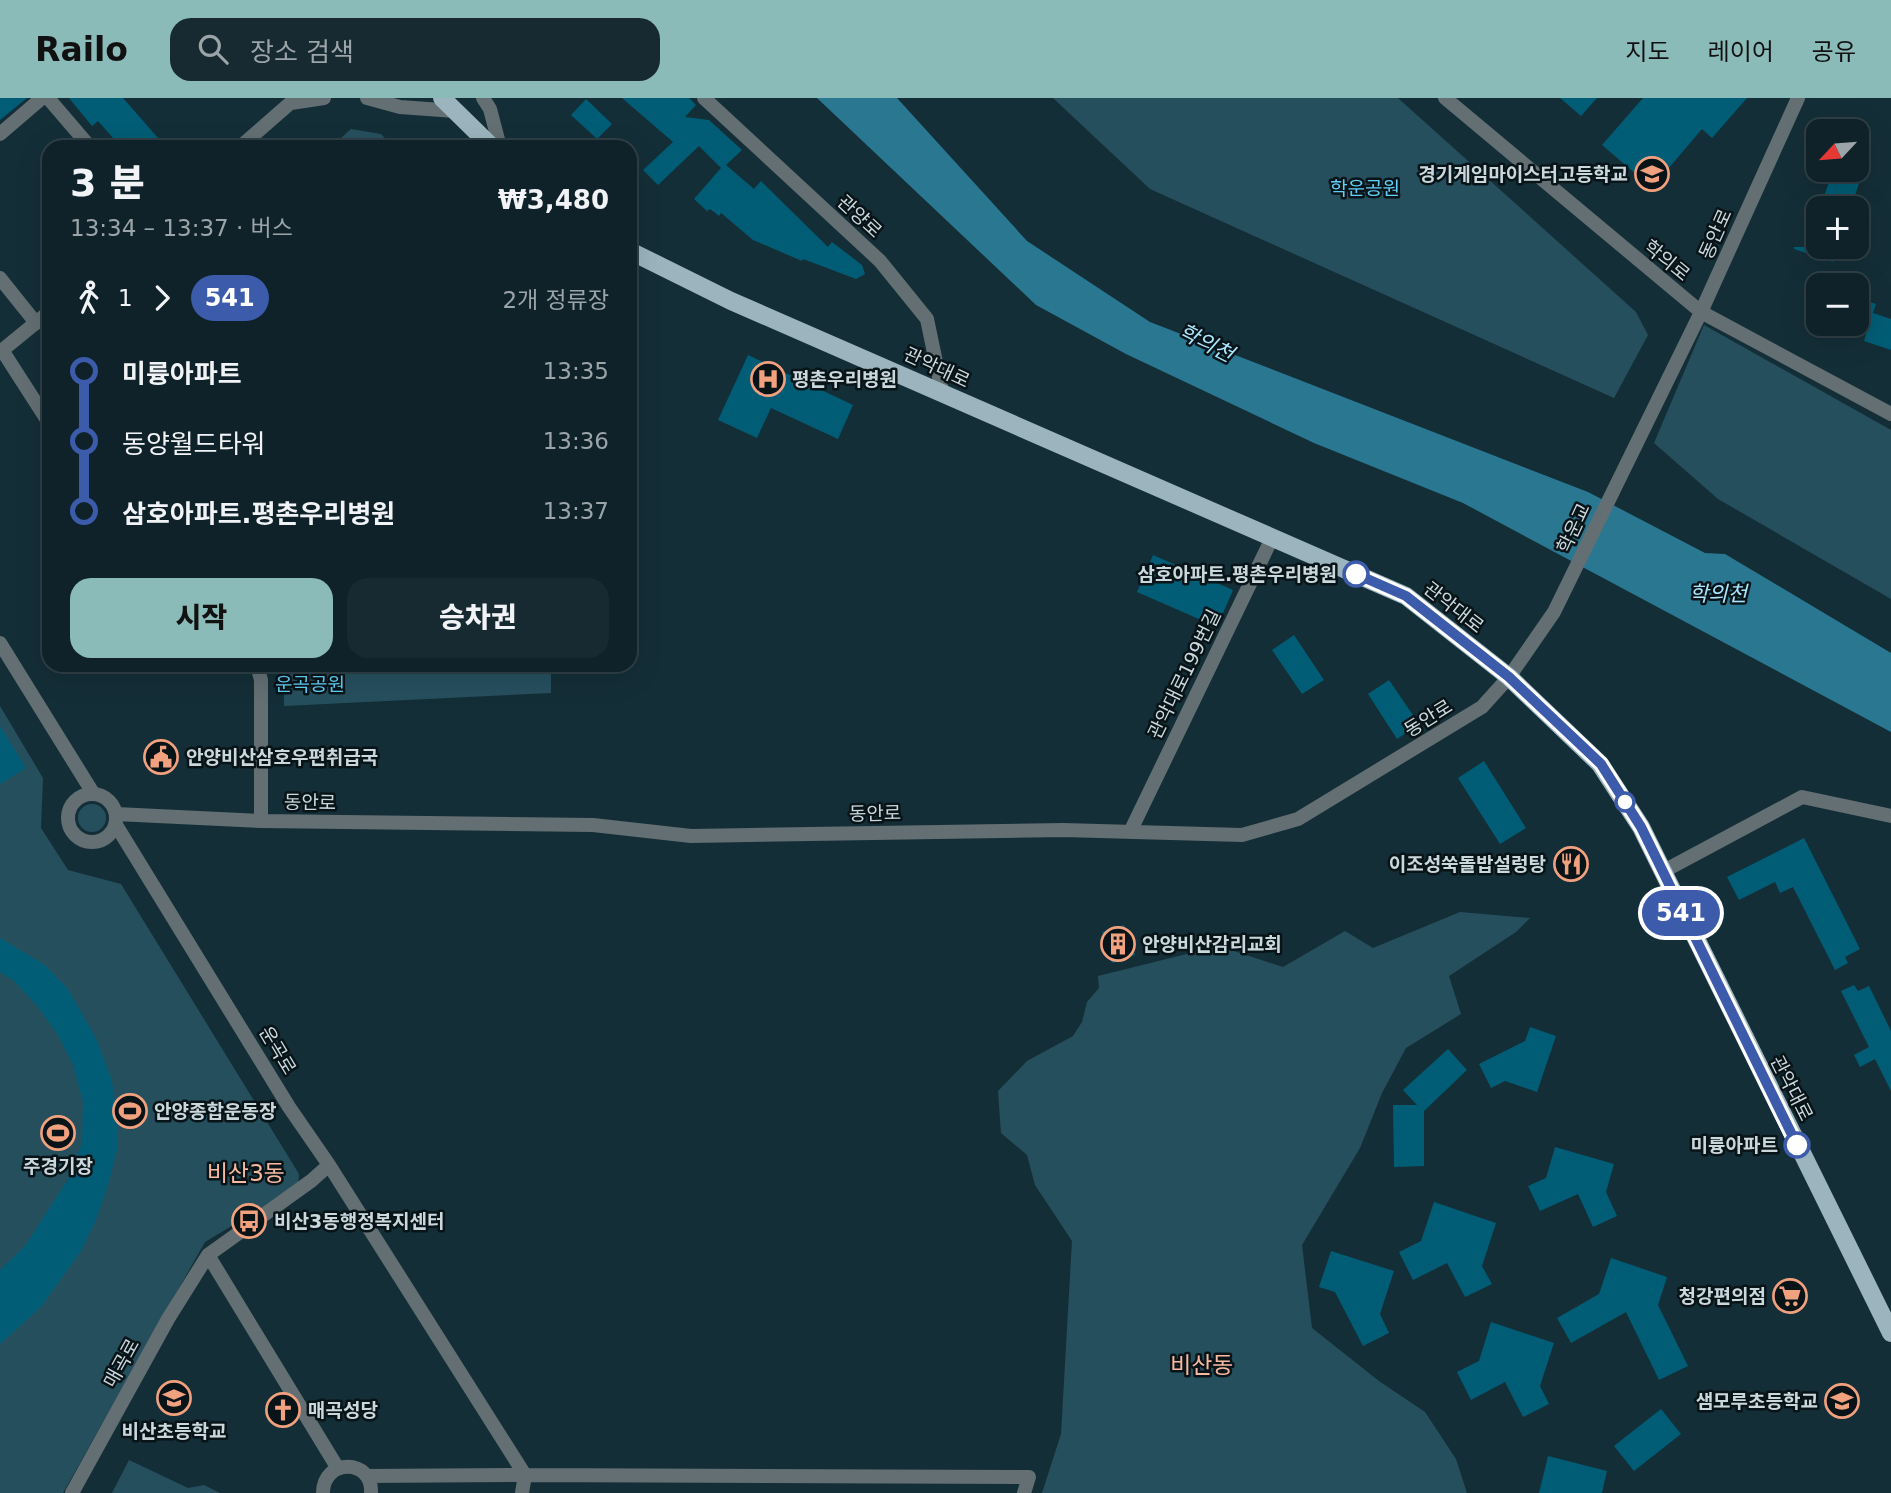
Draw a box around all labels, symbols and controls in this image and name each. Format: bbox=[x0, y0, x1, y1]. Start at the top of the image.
search box bbox=[170, 18, 660, 81]
text: Railo bbox=[35, 30, 128, 69]
icon: search bbox=[194, 30, 232, 68]
text: 장소 검색 bbox=[250, 37, 354, 67]
text: 지도 bbox=[1625, 38, 1670, 66]
text: 레이어 bbox=[1708, 38, 1774, 66]
text: 공유 bbox=[1812, 38, 1856, 66]
north arrow bbox=[1806, 119, 1869, 182]
map controls bbox=[1806, 119, 1869, 336]
school or university icon: 경기게임마이스터고등학교 bbox=[1633, 155, 1671, 193]
text: 3 분 bbox=[70, 161, 145, 205]
place label: 경기게임마이스터고등학교 bbox=[1418, 163, 1628, 185]
park label: 학운공원 bbox=[1330, 177, 1400, 199]
text: ₩3,480 bbox=[498, 185, 609, 215]
street label: 관양로 bbox=[833, 190, 887, 242]
button: + bbox=[1806, 196, 1869, 259]
street label: 동안로 bbox=[1694, 206, 1736, 262]
text: 13:34 – 13:37 · 버스 bbox=[70, 215, 293, 241]
street label: 학의로 bbox=[1640, 235, 1694, 285]
button: − bbox=[1806, 273, 1869, 336]
icon: walk bbox=[70, 279, 108, 317]
icon: forward bbox=[143, 279, 181, 317]
text: 541 bbox=[205, 284, 255, 312]
text: 1 bbox=[118, 285, 133, 311]
text: 2개 정류장 bbox=[502, 287, 609, 313]
water label: 학의천 bbox=[1175, 319, 1240, 368]
street label: 관악대로 bbox=[901, 342, 973, 392]
text: 13:35 bbox=[543, 358, 609, 384]
text: 미륭아파트 bbox=[122, 359, 242, 389]
hospital icon: 평촌우리병원 bbox=[749, 360, 787, 398]
place label: 평촌우리병원 bbox=[792, 368, 897, 390]
text: 13:36 bbox=[543, 428, 609, 454]
text: 동양월드타워 bbox=[122, 429, 266, 459]
text: 13:37 bbox=[543, 498, 609, 524]
text: 삼호아파트.평촌우리병원 bbox=[122, 499, 395, 529]
street label: 학운교 bbox=[1552, 500, 1594, 556]
marker: 삼호아파트.평촌우리병원 bbox=[1343, 561, 1369, 587]
place label: 삼호아파트.평촌우리병원 bbox=[1138, 563, 1337, 585]
street label: 관악대로 bbox=[1420, 577, 1488, 637]
button: 시작 bbox=[70, 578, 333, 658]
button: 승차권 bbox=[347, 578, 609, 658]
water label: 학의천 bbox=[1689, 582, 1750, 606]
street label: 관악대로199번길 bbox=[1143, 606, 1225, 742]
park label: 운곡공원 bbox=[275, 673, 345, 695]
street label: 동안로 bbox=[1400, 695, 1456, 741]
public building icon: 안양비산삼호우편취급국 bbox=[142, 738, 180, 776]
place label: 안양비산삼호우편취급국 bbox=[186, 746, 378, 768]
street label: 동안로 bbox=[284, 791, 336, 813]
unlabelled marker bbox=[1615, 792, 1635, 812]
street label: 동안로 bbox=[849, 802, 901, 824]
restaurant icon: 이조성쑥돌밥설렁탕 bbox=[1552, 845, 1590, 883]
place label: 이조성쑥돌밥설렁탕 bbox=[1389, 853, 1546, 875]
line badge: 541 bbox=[1641, 890, 1721, 936]
text: 541 bbox=[1656, 899, 1706, 927]
building icon: 안양비산감리교회 bbox=[1099, 925, 1137, 963]
place label: 안양비산감리교회 bbox=[1142, 933, 1282, 955]
street label: 운곡로 bbox=[255, 1022, 301, 1078]
street label: 관악대로 bbox=[1766, 1052, 1818, 1124]
sports icon: 안양종합운동장 bbox=[111, 1092, 149, 1130]
place label: 안양종합운동장 bbox=[154, 1100, 276, 1122]
sports icon: 주경기장 bbox=[39, 1114, 77, 1152]
marker: 미륭아파트 bbox=[1784, 1132, 1810, 1158]
place label: 미륭아파트 bbox=[1691, 1134, 1778, 1156]
place label: 주경기장 bbox=[23, 1155, 93, 1177]
district label: 비산3동 bbox=[207, 1160, 285, 1186]
bus stop icon: 비산3동행정복지센터 bbox=[230, 1202, 268, 1240]
place label: 비산3동행정복지센터 bbox=[274, 1210, 445, 1232]
supermarket icon: 청강편의점 bbox=[1771, 1277, 1809, 1315]
place label: 청강편의점 bbox=[1679, 1285, 1766, 1307]
street label: 매곡로 bbox=[99, 1335, 143, 1391]
district label: 비산동 bbox=[1170, 1352, 1234, 1378]
school or university icon: 비산초등학교 bbox=[155, 1379, 193, 1417]
school or university icon: 샘모루초등학교 bbox=[1823, 1382, 1861, 1420]
place label: 샘모루초등학교 bbox=[1696, 1390, 1818, 1412]
church icon: 매곡성당 bbox=[264, 1391, 302, 1429]
place label: 매곡성당 bbox=[308, 1399, 378, 1421]
place label: 비산초등학교 bbox=[122, 1420, 226, 1442]

